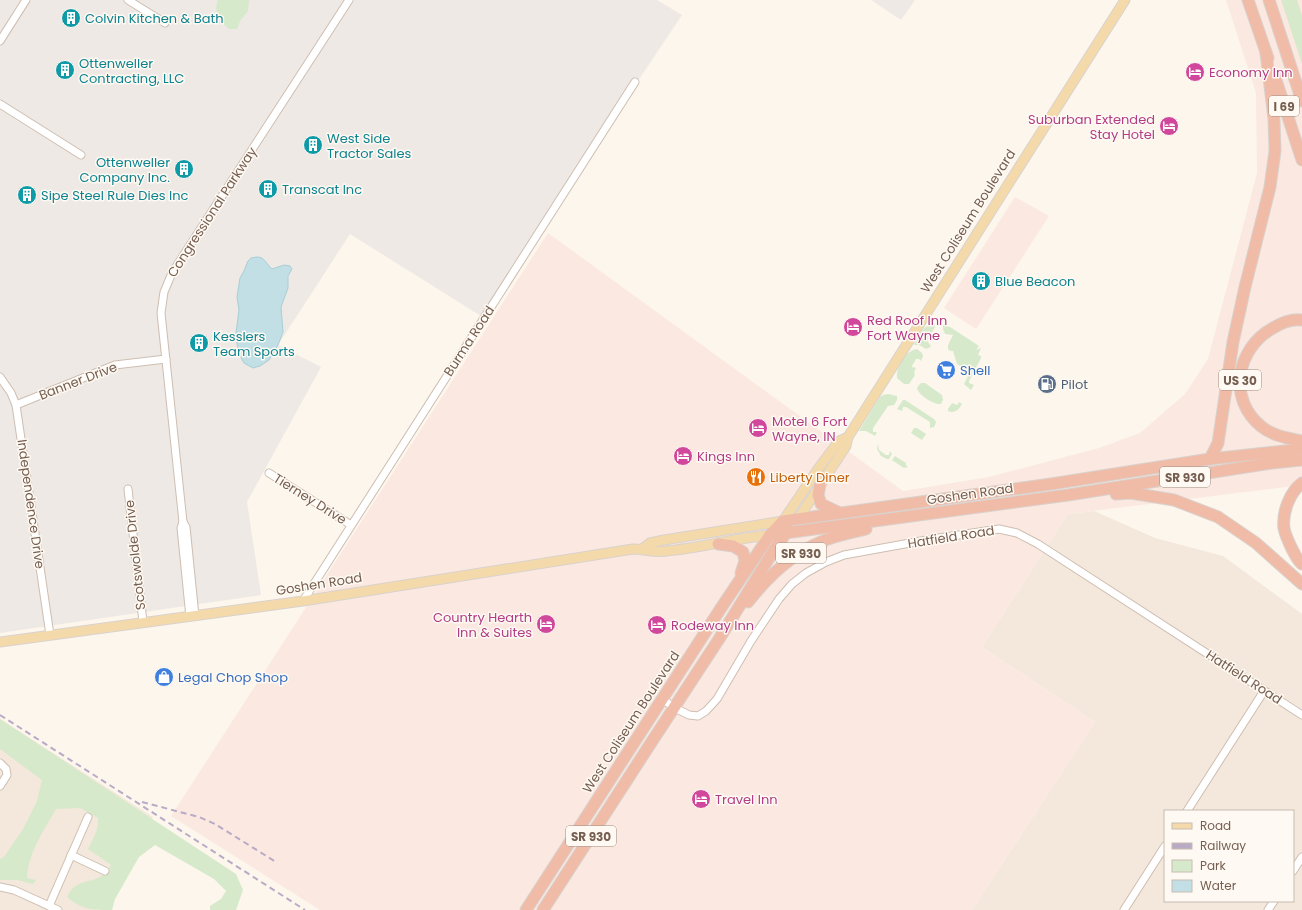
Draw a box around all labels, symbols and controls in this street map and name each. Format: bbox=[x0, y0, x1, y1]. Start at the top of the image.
building icon: Colvin Kitchen & Bath bbox=[60, 7, 82, 29]
place label: Colvin Kitchen & Bath bbox=[85, 9, 224, 28]
place label: Ottenweller Contracting, LLC bbox=[79, 54, 184, 88]
building icon: Ottenweller Contracting, LLC bbox=[54, 59, 76, 81]
hotel icon: Economy Inn bbox=[1184, 61, 1206, 83]
place label: Economy Inn bbox=[1209, 63, 1293, 82]
road number: I 69 bbox=[1269, 96, 1299, 116]
place label: Suburban Extended Stay Hotel bbox=[1028, 110, 1155, 144]
hotel icon: Suburban Extended Stay Hotel bbox=[1158, 115, 1180, 137]
place label: West Side Tractor Sales bbox=[327, 129, 412, 163]
building icon: West Side Tractor Sales bbox=[302, 134, 324, 156]
street label: Congressional Parkway bbox=[163, 143, 262, 281]
street label: West Coliseum Boulevard bbox=[916, 146, 1020, 296]
place label: Ottenweller Company Inc. bbox=[79, 153, 170, 187]
building icon: Ottenweller Company Inc. bbox=[173, 158, 195, 180]
building icon: Transcat Inc bbox=[257, 178, 279, 200]
place label: Transcat Inc bbox=[282, 180, 362, 199]
building icon: Sipe Steel Rule Dies Inc bbox=[16, 184, 38, 206]
place label: Sipe Steel Rule Dies Inc bbox=[41, 186, 188, 205]
building icon: Blue Beacon bbox=[970, 270, 992, 292]
place label: Blue Beacon bbox=[995, 272, 1075, 291]
street label: Burma Road bbox=[439, 302, 499, 380]
place label: Red Roof Inn Fort Wayne bbox=[867, 311, 947, 345]
hotel icon: Red Roof Inn Fort Wayne bbox=[842, 316, 864, 338]
place label: Kesslers Team Sports bbox=[213, 327, 295, 361]
building icon: Kesslers Team Sports bbox=[188, 332, 210, 354]
street label: Banner Drive bbox=[36, 357, 120, 405]
supermarket icon: Shell bbox=[935, 359, 957, 381]
place label: Shell bbox=[960, 361, 990, 380]
road number: US 30 bbox=[1219, 370, 1261, 390]
fuel station icon: Pilot bbox=[1036, 373, 1058, 395]
place label: Pilot bbox=[1061, 375, 1088, 394]
place label: Motel 6 Fort Wayne, IN bbox=[772, 412, 847, 446]
hotel icon: Motel 6 Fort Wayne, IN bbox=[747, 417, 769, 439]
street label: Independence Drive bbox=[12, 438, 50, 570]
hotel icon: Kings Inn bbox=[672, 445, 694, 467]
place label: Kings Inn bbox=[697, 447, 755, 466]
restaurant icon: Liberty Diner bbox=[745, 466, 767, 488]
road number: SR 930 bbox=[1160, 467, 1210, 487]
place label: Liberty Diner bbox=[770, 468, 850, 487]
street label: Tierney Drive bbox=[270, 469, 350, 529]
street label: Goshen Road bbox=[926, 479, 1014, 509]
street label: Scotswolde Drive bbox=[120, 499, 150, 611]
street label: Hatfield Road bbox=[906, 521, 996, 553]
road number: SR 930 bbox=[776, 543, 826, 563]
street label: Goshen Road bbox=[274, 568, 364, 600]
place label: Country Hearth Inn & Suites bbox=[433, 608, 532, 642]
hotel icon: Country Hearth Inn & Suites bbox=[535, 613, 557, 635]
hotel icon: Rodeway Inn bbox=[646, 614, 668, 636]
place label: Rodeway Inn bbox=[671, 616, 754, 635]
street label: Hatfield Road bbox=[1202, 645, 1286, 709]
street label: West Coliseum Boulevard bbox=[578, 647, 684, 797]
shop icon: Legal Chop Shop bbox=[153, 666, 175, 688]
place label: Legal Chop Shop bbox=[178, 668, 288, 687]
hotel icon: Travel Inn bbox=[690, 788, 712, 810]
place label: Travel Inn bbox=[715, 790, 778, 809]
legend bbox=[1164, 810, 1294, 902]
text: Road bbox=[1200, 817, 1231, 834]
road number: SR 930 bbox=[566, 826, 616, 846]
text: Railway bbox=[1200, 837, 1246, 854]
text: Park bbox=[1200, 857, 1227, 874]
text: Water bbox=[1200, 877, 1237, 894]

